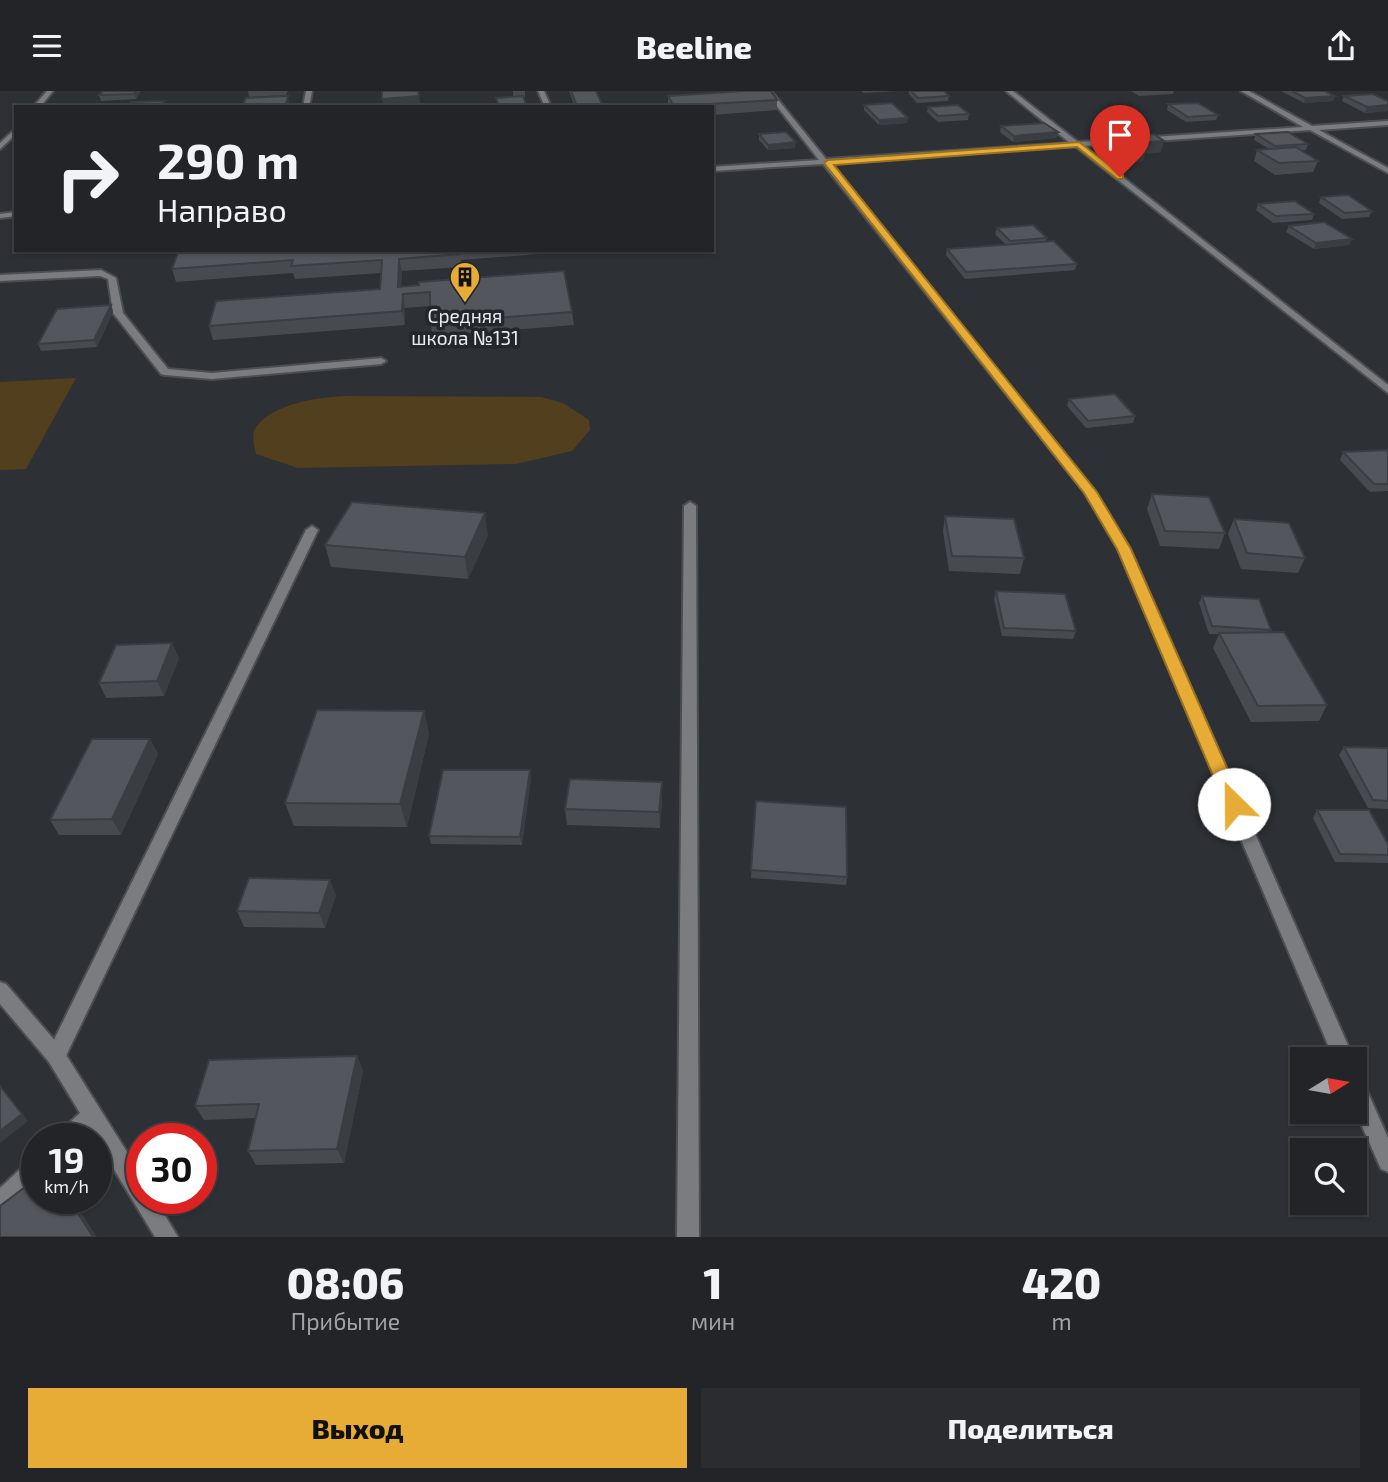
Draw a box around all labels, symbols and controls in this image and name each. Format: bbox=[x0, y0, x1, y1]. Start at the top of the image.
icon: menu bbox=[28, 27, 66, 65]
text: Beeline bbox=[636, 27, 752, 65]
icon: share bbox=[1322, 27, 1360, 65]
pin bbox=[1090, 105, 1150, 177]
icon: arrive bbox=[1101, 116, 1139, 154]
text: 290 m bbox=[157, 130, 299, 189]
icon: right bbox=[42, 133, 133, 224]
text: Направо bbox=[157, 190, 287, 228]
building icon: Средняя школа №131 bbox=[448, 260, 482, 304]
place label: Средняя школа №131 bbox=[411, 304, 519, 349]
position arrow bbox=[1197, 767, 1271, 841]
north arrow bbox=[1290, 1047, 1367, 1123]
map controls bbox=[1290, 1047, 1367, 1215]
speed limit sign: 30 bbox=[126, 1123, 217, 1214]
text: 19 bbox=[49, 1138, 84, 1180]
button: search bbox=[1290, 1138, 1367, 1215]
text: km/h bbox=[44, 1175, 89, 1197]
text: 08:06 bbox=[287, 1257, 404, 1307]
text: 1 bbox=[704, 1257, 722, 1307]
text: 420 bbox=[1022, 1257, 1101, 1307]
text: Прибытие bbox=[291, 1307, 400, 1335]
text: мин bbox=[691, 1307, 735, 1335]
text: m bbox=[1051, 1307, 1072, 1335]
button: Выход bbox=[28, 1388, 687, 1468]
button: Поделиться bbox=[701, 1388, 1360, 1468]

